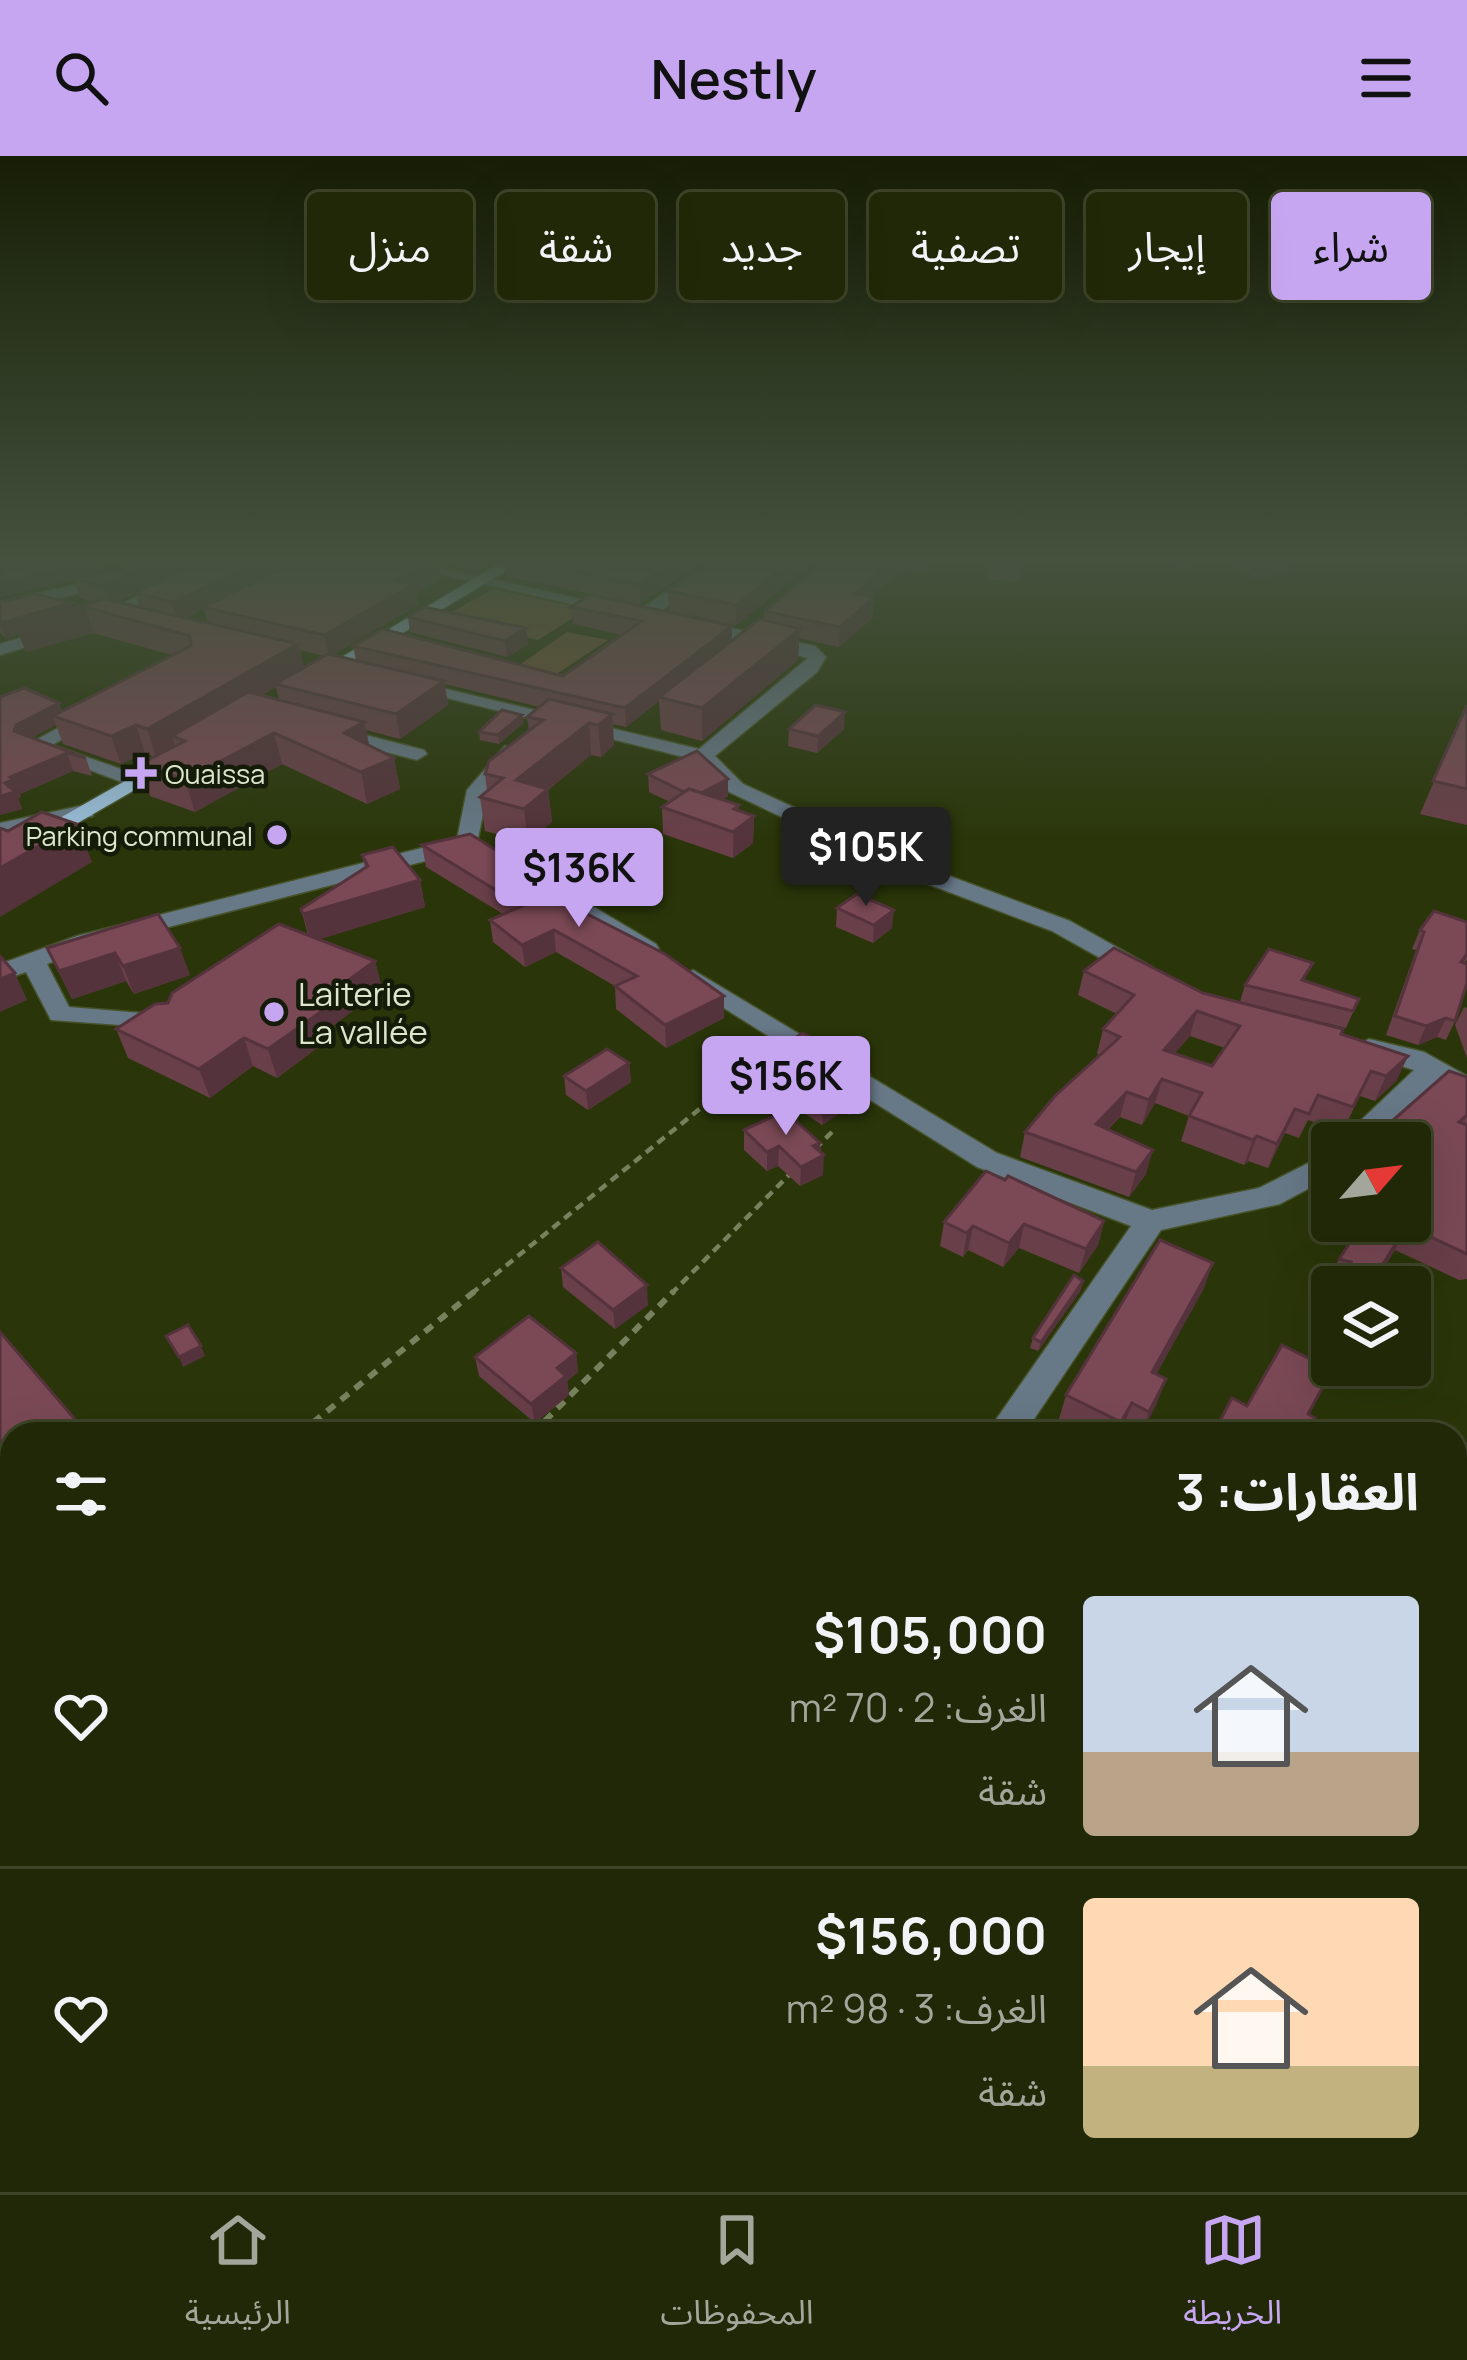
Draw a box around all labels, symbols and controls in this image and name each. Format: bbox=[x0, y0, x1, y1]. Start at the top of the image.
text: Nestly bbox=[650, 41, 817, 115]
icon: search bbox=[48, 45, 114, 111]
icon: menu bbox=[1353, 45, 1419, 111]
chip: منزل bbox=[307, 192, 473, 300]
chip: شقة bbox=[497, 192, 655, 300]
chip: جديد bbox=[679, 192, 845, 300]
chip: تصفية bbox=[869, 192, 1062, 300]
chip: إيجار bbox=[1086, 192, 1247, 300]
chip: شراء bbox=[1271, 192, 1431, 300]
place label: Ouaissa bbox=[165, 755, 265, 792]
marker: Ouaissa bbox=[128, 760, 154, 786]
pin: $105K bbox=[782, 807, 950, 909]
place label: Parking communal bbox=[26, 817, 253, 854]
text: $105K bbox=[808, 819, 924, 873]
marker: Parking communal bbox=[264, 822, 290, 848]
pin: $136K bbox=[495, 828, 663, 930]
text: $136K bbox=[522, 840, 636, 894]
place label: Laiterie La vallée bbox=[298, 971, 428, 1054]
marker: Laiterie La vallée bbox=[261, 999, 287, 1025]
pin: $156K bbox=[702, 1036, 870, 1138]
text: $156K bbox=[729, 1048, 843, 1102]
north arrow bbox=[1311, 1122, 1431, 1242]
map controls bbox=[1311, 1122, 1431, 1386]
button: layers bbox=[1311, 1266, 1431, 1386]
text: العقارات: 3 bbox=[1176, 1456, 1419, 1525]
icon: filters bbox=[48, 1461, 114, 1527]
text: $105,000 bbox=[813, 1599, 1047, 1668]
icon: home bbox=[1179, 1644, 1323, 1788]
text: الغرف: 2 · 70 m² bbox=[789, 1680, 1047, 1734]
icon: heart bbox=[48, 1683, 114, 1749]
text: شقة bbox=[978, 1763, 1047, 1817]
text: $156,000 bbox=[815, 1900, 1047, 1969]
icon: home bbox=[1179, 1946, 1323, 2090]
text: الغرف: 3 · 98 m² bbox=[786, 1981, 1047, 2035]
icon: heart bbox=[48, 1985, 114, 2051]
text: شقة bbox=[978, 2064, 1047, 2118]
tab: الرئيسية bbox=[185, 2207, 291, 2348]
tab: المحفوظات bbox=[661, 2207, 814, 2348]
tab: الخريطة bbox=[1183, 2207, 1282, 2348]

